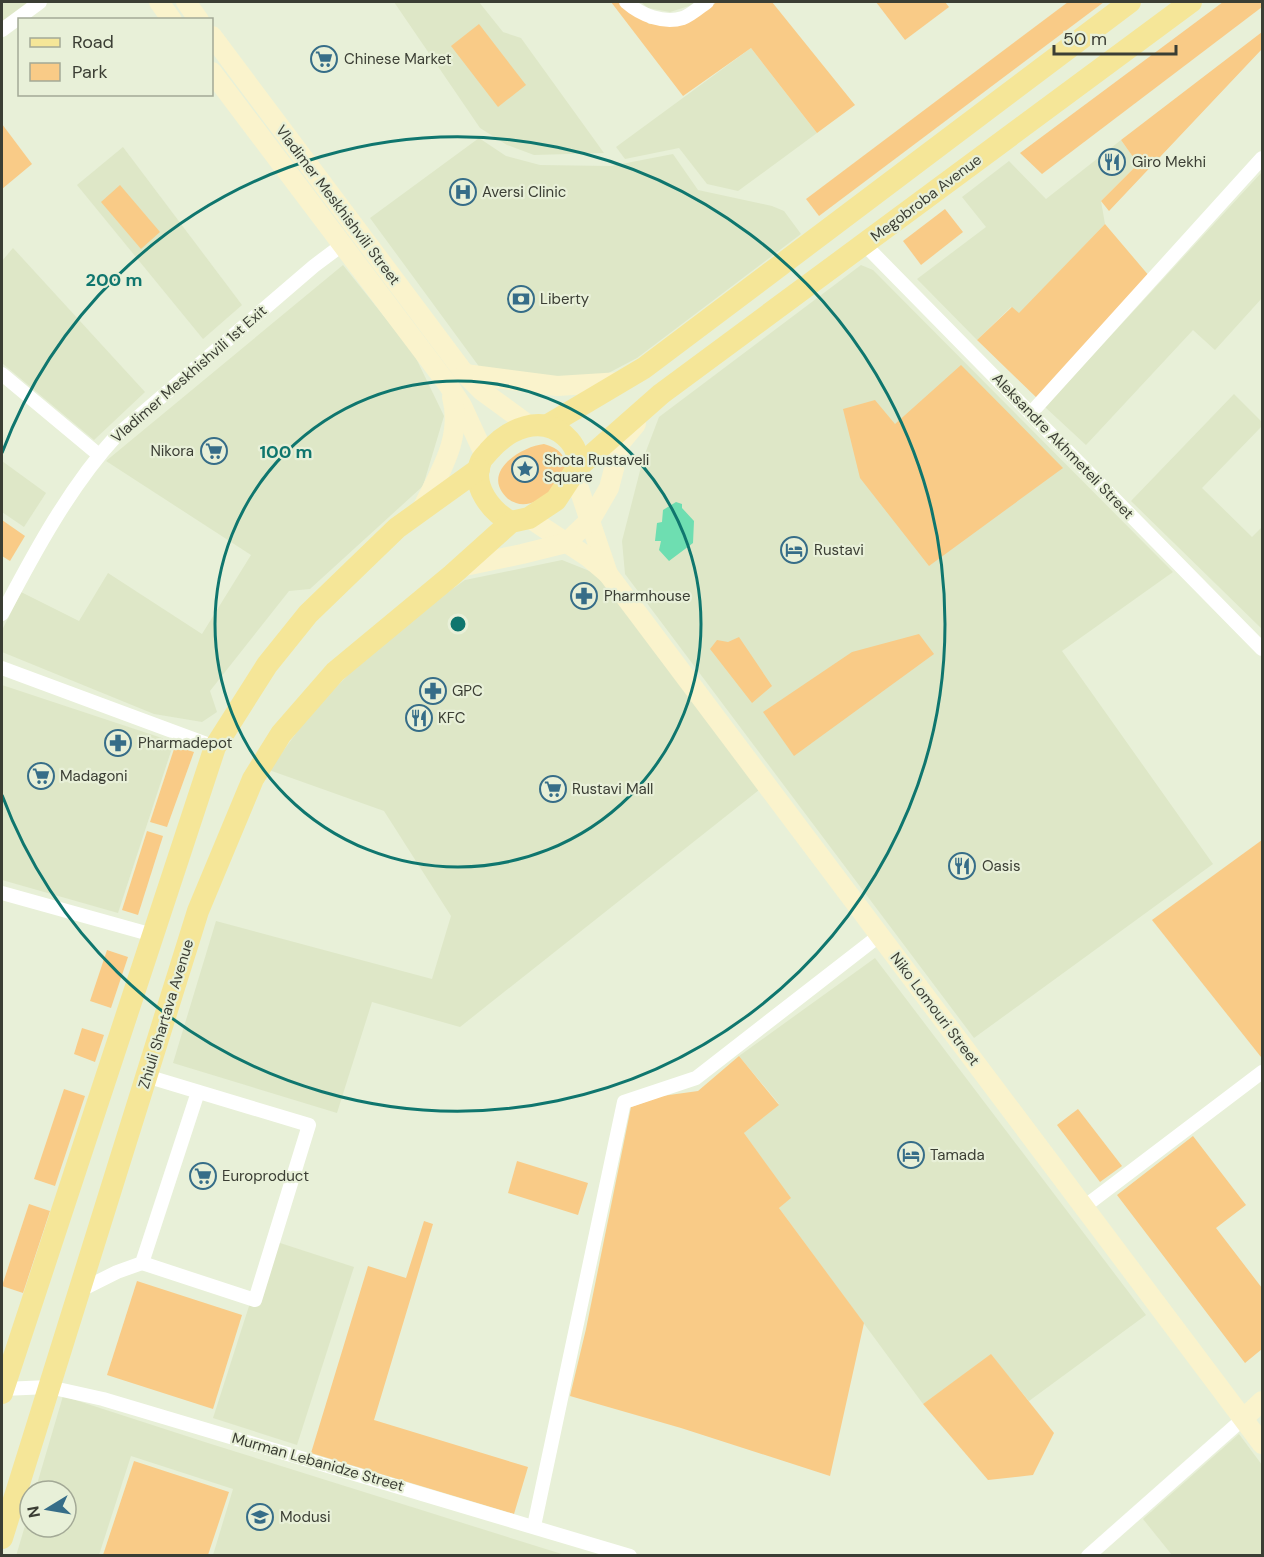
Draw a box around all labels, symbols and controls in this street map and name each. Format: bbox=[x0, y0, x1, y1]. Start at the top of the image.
legend bbox=[18, 18, 213, 96]
scale bar bbox=[1054, 18, 1176, 56]
text: 50 m bbox=[1063, 27, 1107, 51]
text: Road bbox=[72, 30, 114, 54]
supermarket icon: Chinese Market bbox=[309, 44, 339, 74]
place label: Chinese Market bbox=[344, 49, 452, 69]
text: Park bbox=[72, 60, 108, 84]
street label: Vladimer Meskhishvili Street bbox=[271, 121, 405, 289]
restaurant icon: Giro Mekhi bbox=[1097, 147, 1127, 177]
street label: Megobroba Avenue bbox=[866, 150, 986, 246]
place label: Giro Mekhi bbox=[1132, 152, 1206, 172]
hospital icon: Aversi Clinic bbox=[448, 177, 478, 207]
place label: Aversi Clinic bbox=[482, 182, 566, 202]
text: 200 m bbox=[86, 268, 142, 292]
bank icon: Liberty bbox=[506, 284, 536, 314]
place label: Liberty bbox=[540, 289, 590, 309]
street label: Vladimer Meskhishvili 1st Exit bbox=[107, 301, 271, 447]
street label: Aleksandre Akhmeteli Street bbox=[988, 369, 1138, 523]
supermarket icon: Nikora bbox=[199, 436, 229, 466]
text: 100 m bbox=[259, 440, 313, 464]
place label: Nikora bbox=[150, 441, 194, 461]
place label: Shota Rustaveli Square bbox=[544, 450, 649, 487]
place icon: Shota Rustaveli Square bbox=[510, 454, 540, 484]
hotel icon: Rustavi bbox=[779, 535, 809, 565]
place label: Rustavi bbox=[814, 540, 864, 560]
pharmacy icon: Pharmhouse bbox=[569, 581, 599, 611]
place label: Pharmhouse bbox=[604, 586, 691, 606]
centre of rings bbox=[448, 614, 468, 634]
pharmacy icon: GPC bbox=[418, 676, 448, 706]
place label: GPC bbox=[452, 681, 483, 701]
restaurant icon: KFC bbox=[404, 703, 434, 733]
place label: KFC bbox=[438, 708, 466, 728]
pharmacy icon: Pharmadepot bbox=[103, 728, 133, 758]
place label: Pharmadepot bbox=[138, 733, 232, 753]
supermarket icon: Madagoni bbox=[26, 761, 56, 791]
place label: Madagoni bbox=[60, 766, 128, 786]
supermarket icon: Rustavi Mall bbox=[538, 774, 568, 804]
place label: Rustavi Mall bbox=[572, 779, 653, 799]
restaurant icon: Oasis bbox=[947, 851, 977, 881]
place label: Oasis bbox=[982, 856, 1020, 876]
street label: Zhiuli Shartava Avenue bbox=[134, 937, 198, 1091]
street label: Niko Lomouri Street bbox=[886, 948, 984, 1070]
hotel icon: Tamada bbox=[896, 1140, 926, 1170]
place label: Tamada bbox=[930, 1145, 985, 1165]
supermarket icon: Europroduct bbox=[188, 1161, 218, 1191]
place label: Europroduct bbox=[222, 1166, 309, 1186]
street label: Murman Lebanidze Street bbox=[230, 1428, 406, 1496]
north arrow bbox=[18, 1479, 78, 1539]
school or university icon: Modusi bbox=[245, 1502, 275, 1532]
text: N bbox=[22, 1504, 45, 1519]
place label: Modusi bbox=[280, 1507, 331, 1527]

